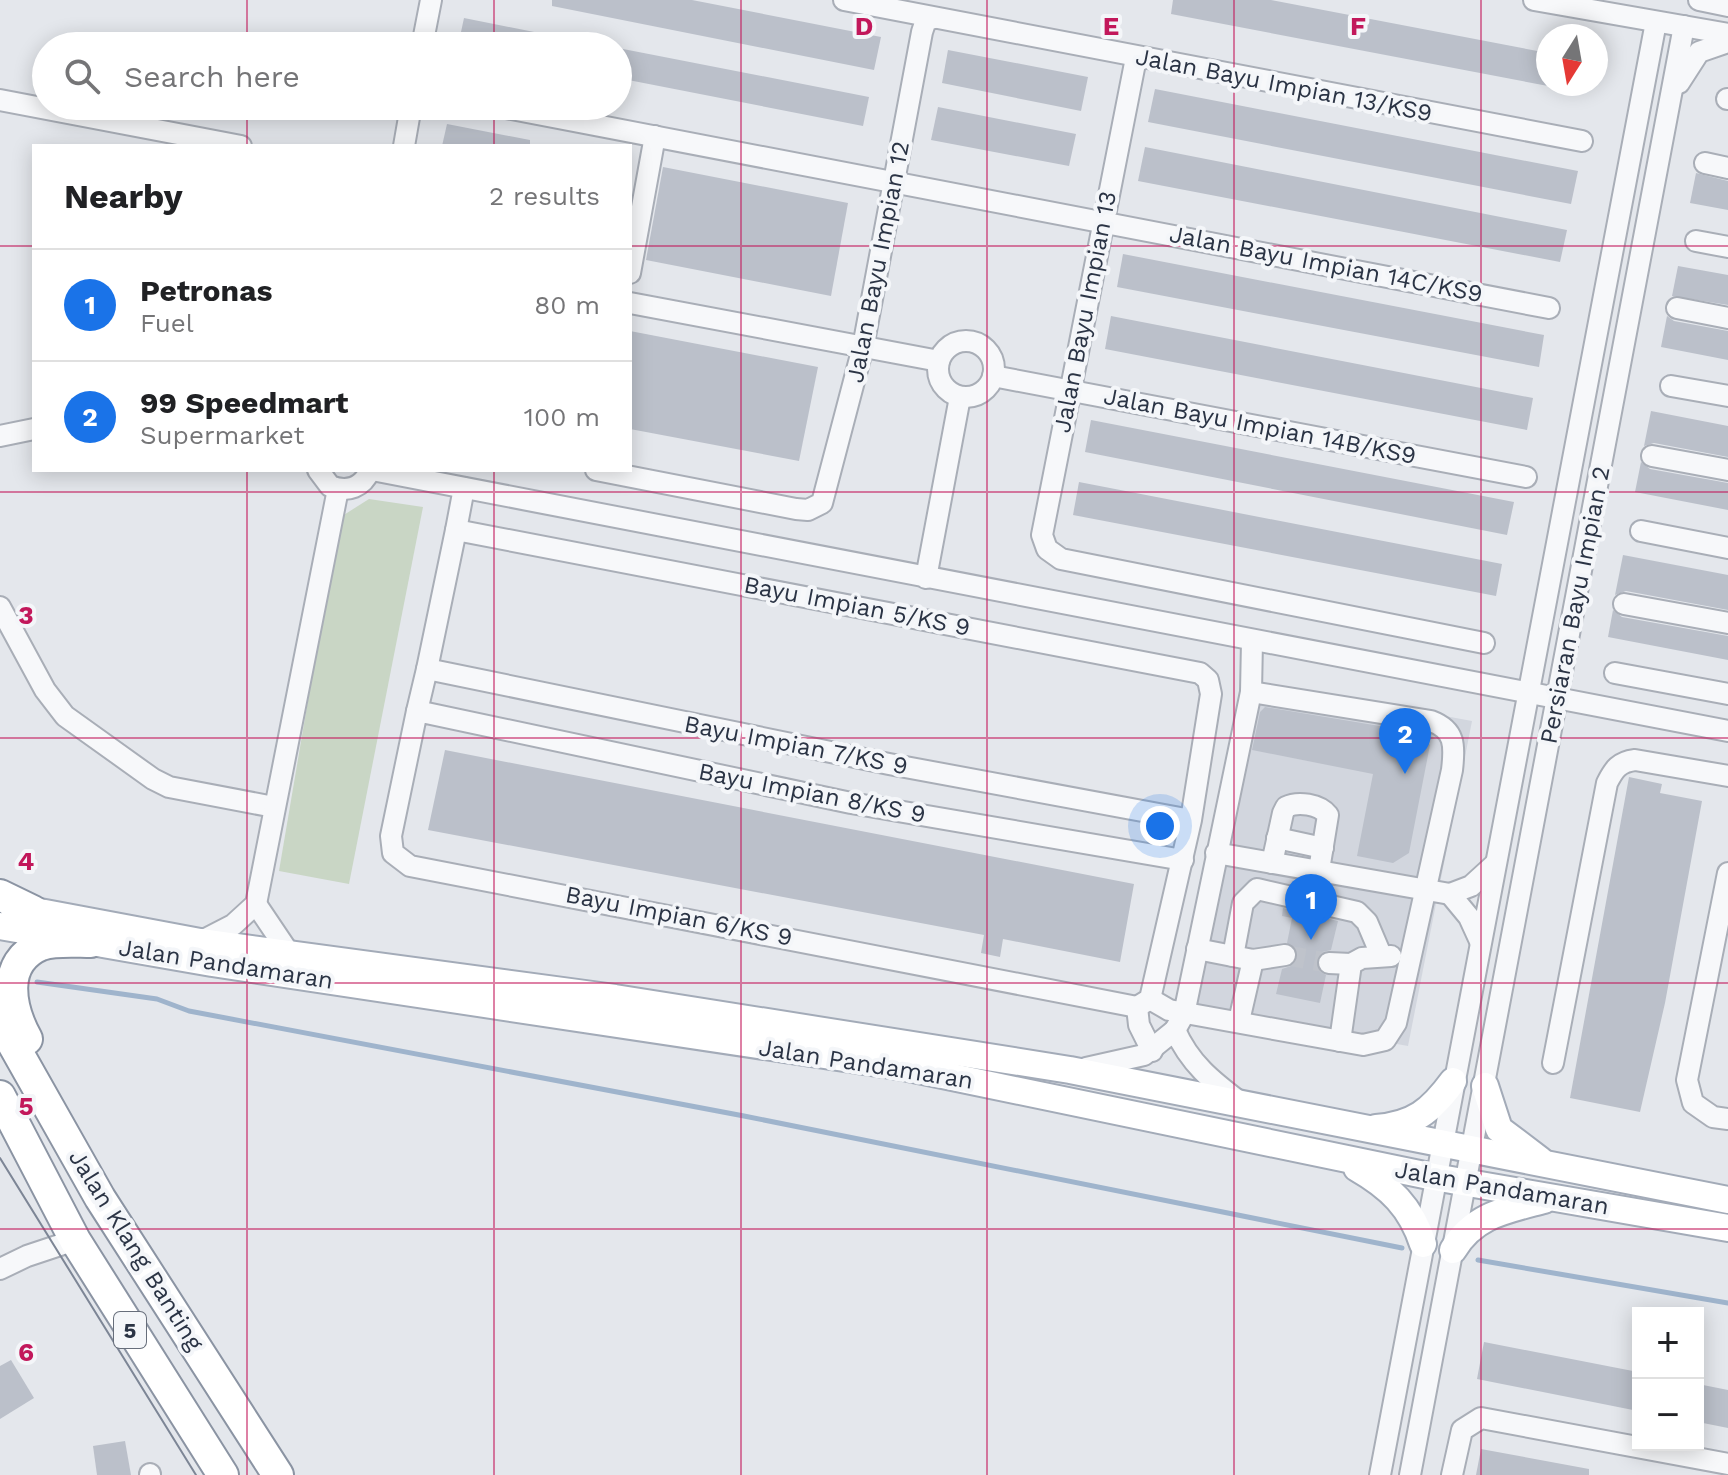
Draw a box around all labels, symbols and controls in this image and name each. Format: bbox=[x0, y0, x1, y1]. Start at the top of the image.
text: D bbox=[855, 11, 873, 41]
text: E bbox=[1103, 11, 1119, 41]
text: F bbox=[1350, 11, 1366, 41]
north arrow bbox=[1536, 24, 1608, 96]
search box bbox=[32, 32, 632, 120]
street label: Jalan Bayu Impian 13/KS9 bbox=[1133, 43, 1435, 127]
icon: search bbox=[60, 54, 104, 98]
text: Search here bbox=[124, 59, 300, 94]
street label: Jalan Bayu Impian 12 bbox=[841, 139, 915, 385]
text: Nearby bbox=[64, 176, 183, 216]
text: 2 results bbox=[489, 181, 600, 211]
street label: Jalan Bayu Impian 13 bbox=[1048, 189, 1122, 435]
street label: Jalan Bayu Impian 14C/KS9 bbox=[1167, 220, 1485, 308]
text: Petronas bbox=[140, 273, 273, 308]
text: 1 bbox=[84, 290, 96, 320]
text: 80 m bbox=[534, 290, 600, 320]
text: Fuel bbox=[140, 308, 194, 338]
street label: Jalan Bayu Impian 14B/KS9 bbox=[1101, 382, 1419, 470]
text: 99 Speedmart bbox=[140, 385, 348, 420]
text: 2 bbox=[82, 402, 98, 432]
text: 100 m bbox=[524, 402, 600, 432]
text: Supermarket bbox=[140, 420, 304, 450]
street label: Persiaran Bayu Impian 2 bbox=[1534, 464, 1616, 746]
street label: Bayu Impian 5/KS 9 bbox=[741, 570, 973, 642]
text: 3 bbox=[18, 600, 34, 630]
pin: 2 bbox=[1379, 708, 1431, 774]
street label: Bayu Impian 7/KS 9 bbox=[682, 710, 910, 780]
street label: Bayu Impian 8/KS 9 bbox=[696, 757, 928, 829]
your location bbox=[1140, 806, 1180, 846]
text: 4 bbox=[18, 846, 35, 876]
pin: 1 bbox=[1285, 874, 1337, 940]
street label: Bayu Impian 6/KS 9 bbox=[563, 880, 795, 952]
street label: Jalan Pandamaran bbox=[117, 933, 335, 995]
street label: Jalan Pandamaran bbox=[757, 1033, 975, 1095]
text: 5 bbox=[18, 1091, 34, 1121]
street label: Jalan Klang Banting bbox=[63, 1145, 209, 1356]
street label: Jalan Pandamaran bbox=[1393, 1155, 1611, 1221]
map controls bbox=[1632, 1307, 1704, 1451]
button: + bbox=[1632, 1307, 1704, 1379]
road number: 5 bbox=[114, 1312, 146, 1348]
text: 6 bbox=[18, 1337, 34, 1367]
button: − bbox=[1632, 1379, 1704, 1451]

